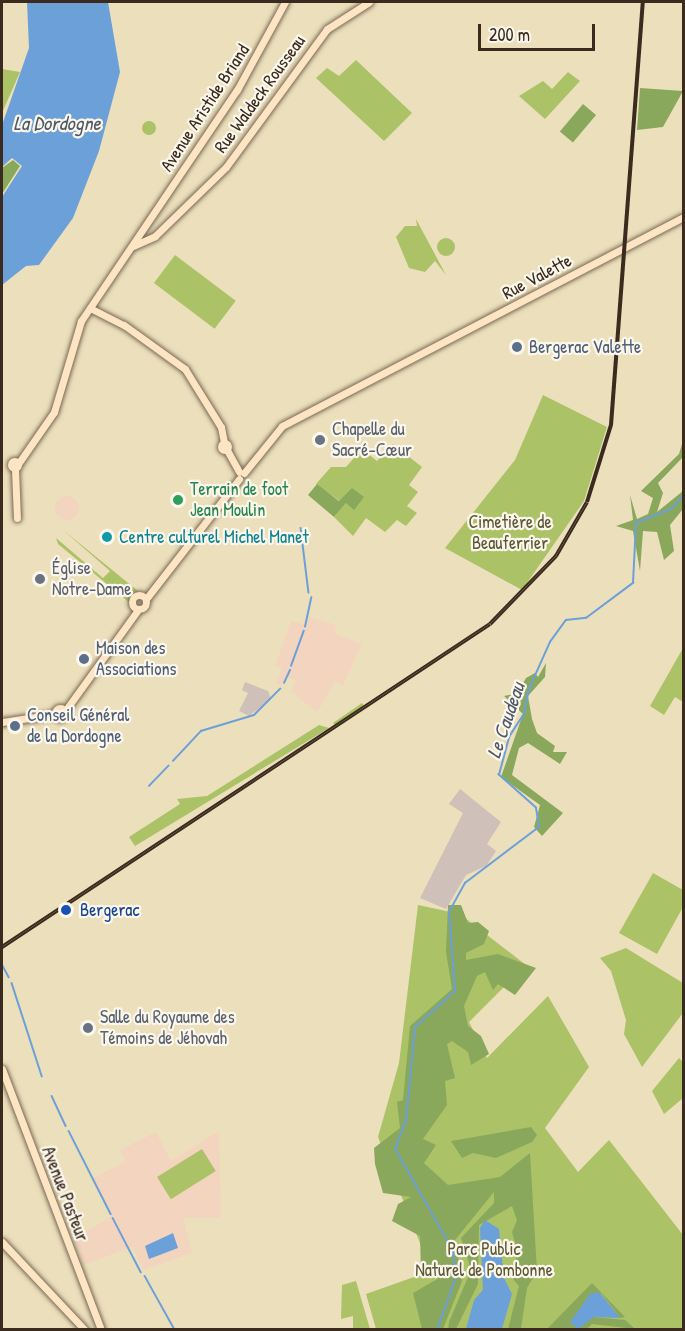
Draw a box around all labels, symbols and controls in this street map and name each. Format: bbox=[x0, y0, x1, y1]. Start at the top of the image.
scale bar bbox=[481, 12, 598, 50]
text: 200 m bbox=[489, 22, 530, 47]
street label: Rue Waldeck Rousseau bbox=[210, 31, 310, 157]
street label: Avenue Aristide Briand bbox=[156, 40, 254, 176]
water label: La Dordogne bbox=[14, 110, 100, 134]
street label: Rue Valette bbox=[499, 250, 575, 304]
place label: Bergerac Valette bbox=[529, 336, 641, 358]
marker: Bergerac Valette bbox=[510, 340, 524, 354]
place label: Chapelle du Sacré-Cœur bbox=[332, 419, 412, 462]
marker: Chapelle du Sacré-Cœur bbox=[313, 433, 327, 447]
place label: Terrain de foot Jean Moulin bbox=[190, 479, 288, 522]
marker: Terrain de foot Jean Moulin bbox=[171, 493, 185, 507]
park label: Cimetière de Beauferrier bbox=[468, 512, 552, 554]
place label: Centre culturel Michel Manet bbox=[119, 526, 309, 548]
marker: Centre culturel Michel Manet bbox=[100, 530, 114, 544]
place label: Église Notre-Dame bbox=[52, 558, 131, 600]
marker: Église Notre-Dame bbox=[33, 572, 47, 586]
place label: Maison des Associations bbox=[96, 638, 177, 680]
marker: Maison des Associations bbox=[77, 652, 91, 666]
water label: Le Caudeau bbox=[481, 679, 529, 761]
place label: Conseil Général de la Dordogne bbox=[27, 705, 129, 748]
marker: Conseil Général de la Dordogne bbox=[8, 719, 22, 733]
place label: Bergerac bbox=[80, 899, 139, 921]
marker: Bergerac bbox=[57, 901, 75, 919]
place label: Salle du Royaume des Témoins de Jéhovah bbox=[100, 1007, 235, 1050]
marker: Salle du Royaume des Témoins de Jéhovah bbox=[81, 1021, 95, 1035]
street label: Avenue Pasteur bbox=[37, 1143, 93, 1245]
park label: Parc Public Naturel de Pombonne bbox=[415, 1239, 553, 1282]

